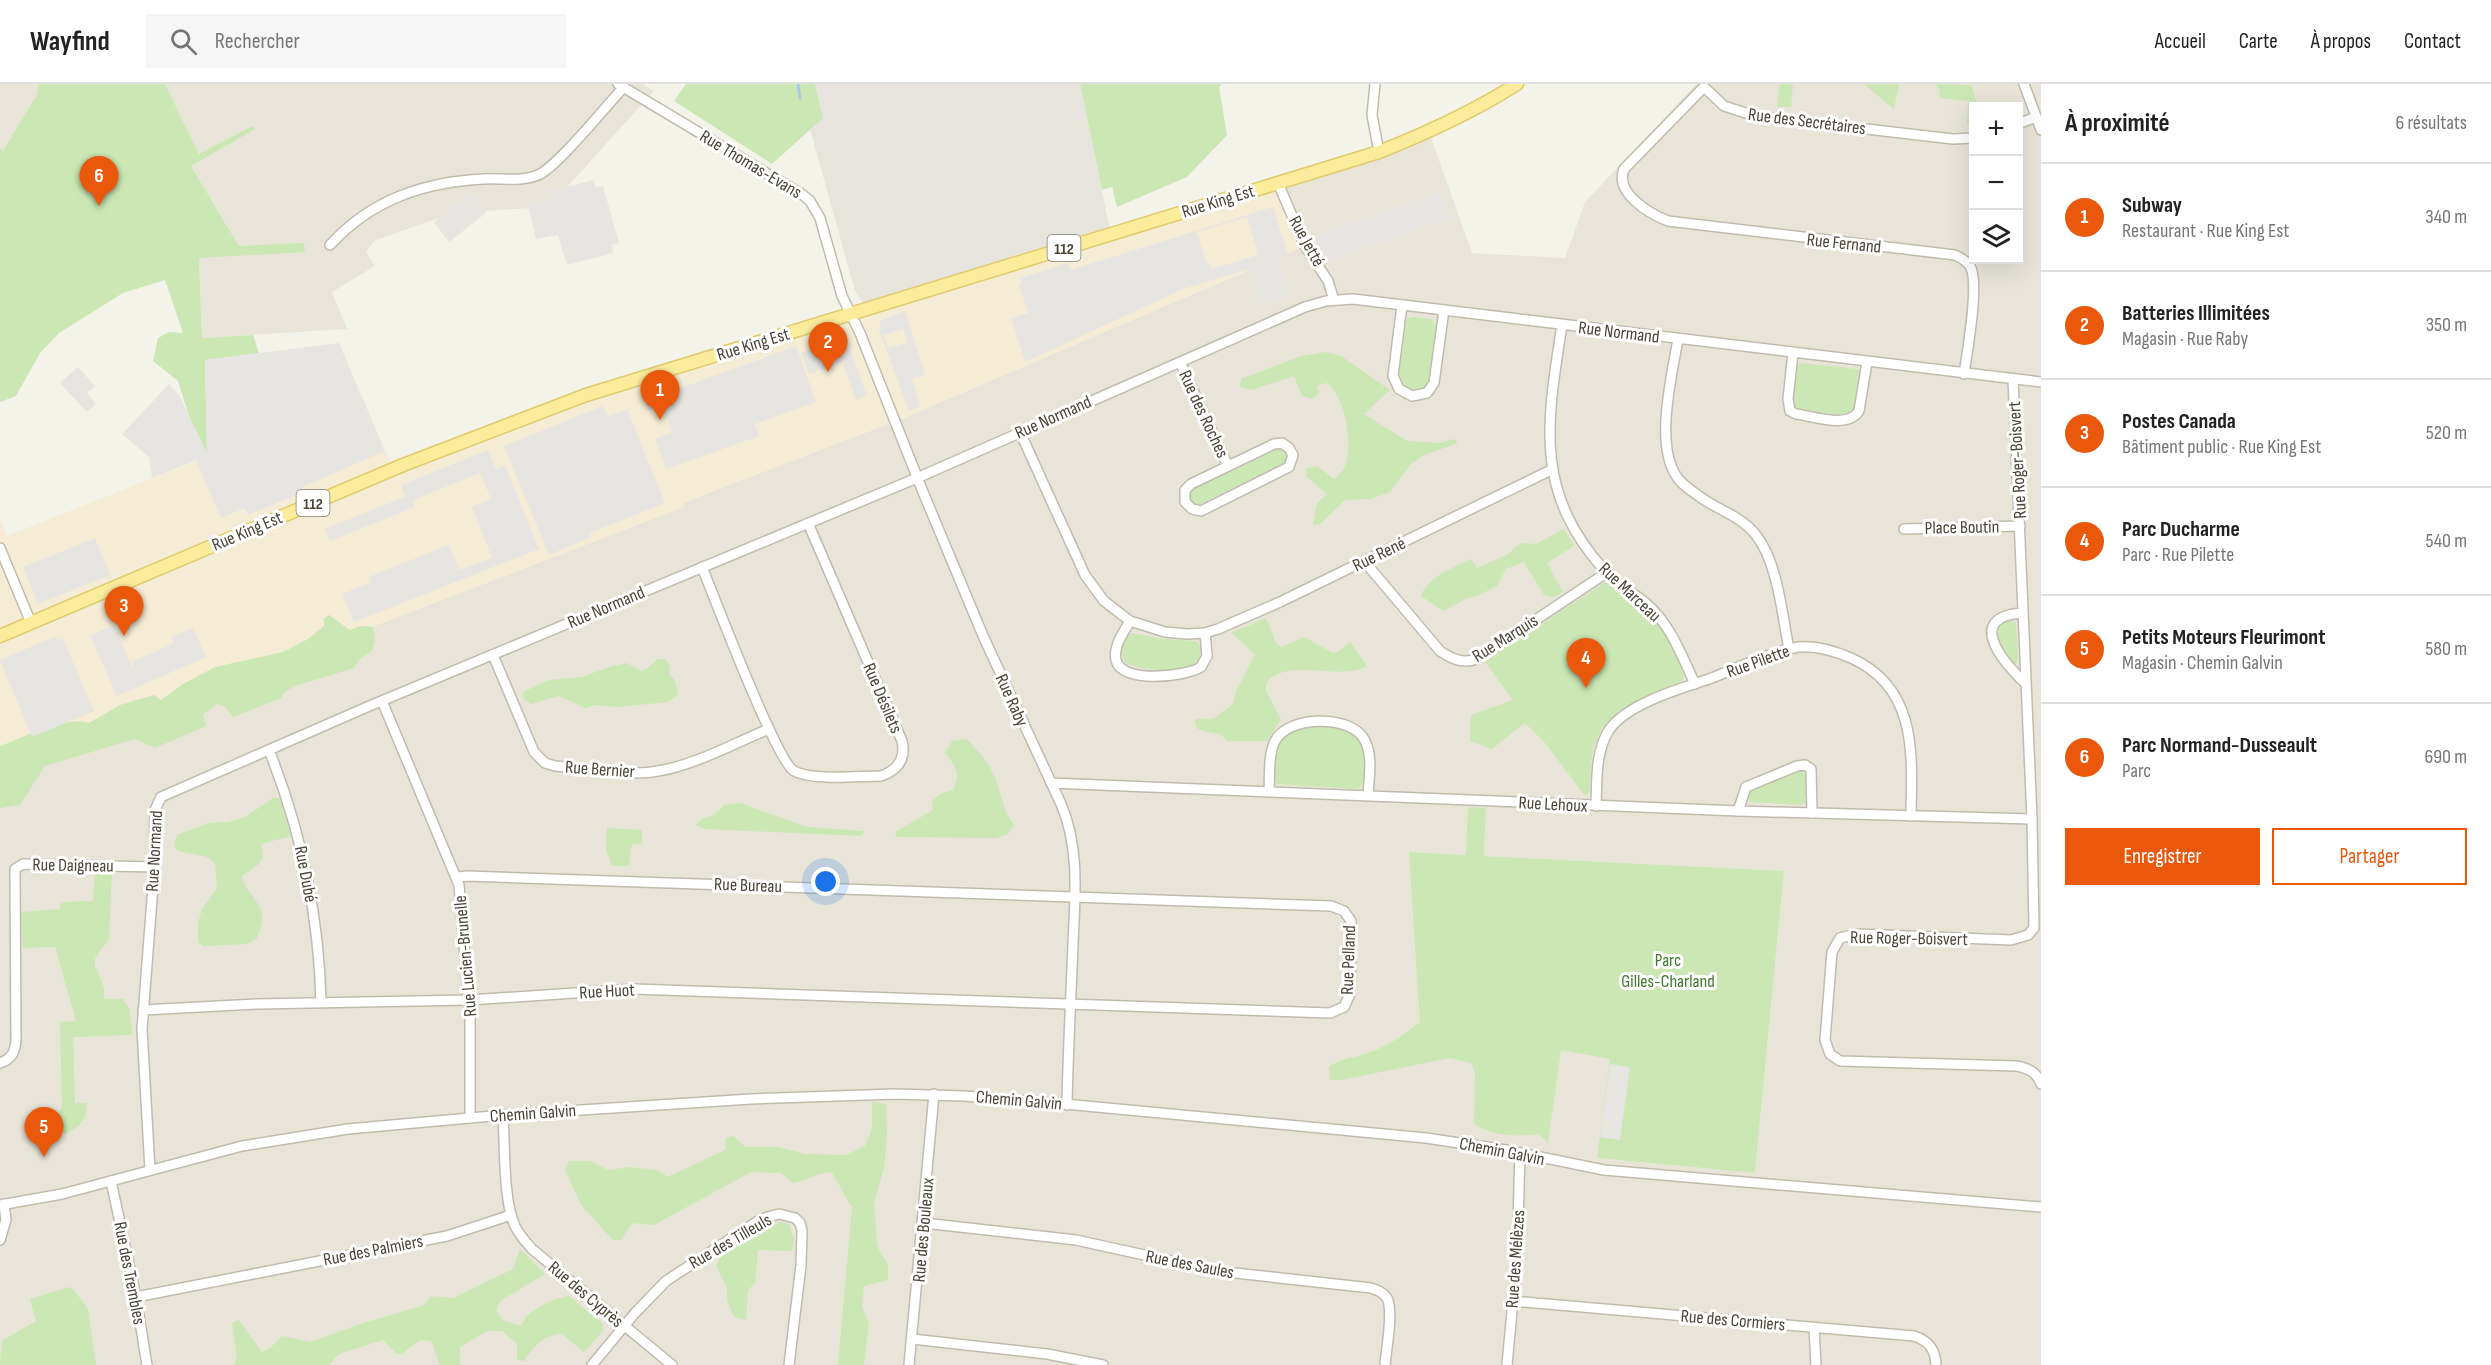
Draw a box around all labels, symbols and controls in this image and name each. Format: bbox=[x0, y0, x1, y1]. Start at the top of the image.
search box bbox=[146, 14, 566, 68]
text: Wayfind bbox=[30, 25, 110, 58]
icon: search bbox=[167, 25, 200, 58]
text: Rechercher bbox=[215, 28, 300, 55]
text: Accueil bbox=[2155, 29, 2206, 54]
text: Carte bbox=[2239, 29, 2278, 54]
text: À propos bbox=[2311, 29, 2371, 54]
text: Contact bbox=[2404, 29, 2461, 54]
map controls bbox=[1969, 102, 2023, 264]
button: + bbox=[1969, 102, 2023, 156]
street label: Rue des Secrétaires bbox=[1747, 104, 1867, 139]
text: À proximité bbox=[2065, 108, 2170, 139]
text: 6 résultats bbox=[2396, 111, 2467, 135]
street label: Rue Thomas-Evans bbox=[696, 126, 805, 203]
pin: 6 bbox=[80, 156, 118, 206]
button: − bbox=[1969, 156, 2023, 210]
street label: Rue King Est bbox=[1179, 180, 1257, 222]
text: Subway bbox=[2122, 192, 2182, 219]
text: 1 bbox=[2081, 205, 2088, 229]
text: 340 m bbox=[2425, 205, 2467, 229]
button: layers bbox=[1969, 210, 2023, 264]
street label: Rue Jetté bbox=[1284, 212, 1329, 270]
text: Restaurant · Rue King Est bbox=[2122, 219, 2289, 243]
street label: Rue Fernand bbox=[1806, 229, 1882, 258]
road number: 112 bbox=[1048, 235, 1080, 261]
text: Batteries Illimitées bbox=[2122, 300, 2270, 327]
text: 2 bbox=[2080, 313, 2089, 337]
text: 350 m bbox=[2426, 313, 2467, 337]
street label: Rue Normand bbox=[1577, 317, 1661, 348]
pin: 2 bbox=[808, 322, 848, 372]
street label: Rue King Est bbox=[714, 323, 792, 365]
text: Magasin · Rue Raby bbox=[2122, 327, 2248, 351]
street label: Rue des Roches bbox=[1174, 367, 1233, 461]
pin: 1 bbox=[640, 370, 680, 420]
street label: Rue Normand bbox=[1012, 391, 1095, 444]
street label: Rue Roger-Boisvert bbox=[2004, 400, 2031, 519]
text: Postes Canada bbox=[2122, 408, 2236, 435]
text: 3 bbox=[2080, 421, 2089, 445]
text: 520 m bbox=[2426, 421, 2467, 445]
text: Bâtiment public · Rue King Est bbox=[2122, 435, 2321, 459]
road number: 112 bbox=[296, 490, 330, 516]
street label: Rue King Est bbox=[209, 507, 286, 556]
street label: Place Boutin bbox=[1925, 516, 2000, 539]
text: Parc Ducharme bbox=[2122, 516, 2240, 543]
text: 4 bbox=[2080, 529, 2089, 553]
text: 540 m bbox=[2426, 529, 2467, 553]
street label: Rue René bbox=[1349, 533, 1409, 576]
text: Parc · Rue Pilette bbox=[2122, 543, 2234, 567]
street label: Rue Marceau bbox=[1594, 558, 1665, 626]
street label: Rue Normand bbox=[565, 582, 648, 633]
pin: 3 bbox=[104, 586, 144, 636]
street label: Rue Marquis bbox=[1469, 610, 1542, 667]
text: Petits Moteurs Fleurimont bbox=[2122, 624, 2325, 651]
text: 5 bbox=[2080, 637, 2089, 661]
text: 580 m bbox=[2425, 637, 2467, 661]
pin: 4 bbox=[1566, 638, 1606, 688]
street label: Rue Pilette bbox=[1724, 640, 1793, 683]
text: Magasin · Chemin Galvin bbox=[2122, 651, 2283, 675]
street label: Rue Désilets bbox=[858, 660, 907, 736]
street label: Rue Raby bbox=[991, 671, 1032, 730]
text: Parc Normand-Dusseault bbox=[2122, 732, 2317, 759]
text: 6 bbox=[2080, 745, 2089, 769]
text: 690 m bbox=[2425, 745, 2467, 769]
street label: Rue Bernier bbox=[564, 757, 636, 782]
text: Parc bbox=[2122, 759, 2151, 783]
street label: Rue Lehoux bbox=[1518, 792, 1588, 817]
street label: Rue Normand bbox=[142, 810, 167, 892]
button: Enregistrer bbox=[2065, 828, 2260, 885]
button: Partager bbox=[2272, 828, 2467, 885]
street label: Rue Dubé bbox=[290, 844, 321, 904]
street label: Rue Daigneau bbox=[32, 854, 114, 877]
your location bbox=[811, 867, 840, 896]
street label: Rue Bureau bbox=[714, 874, 782, 897]
street label: Rue Lucien-Brunelle bbox=[450, 894, 481, 1018]
street label: Rue Pelland bbox=[1337, 925, 1360, 995]
street label: Rue Roger-Boisvert bbox=[1850, 927, 1969, 950]
park label: Parc Gilles-Charland bbox=[1621, 950, 1715, 992]
street label: Rue Huot bbox=[579, 980, 636, 1003]
street label: Chemin Galvin bbox=[975, 1086, 1063, 1115]
street label: Chemin Galvin bbox=[489, 1100, 577, 1127]
pin: 5 bbox=[24, 1108, 63, 1157]
street label: Chemin Galvin bbox=[1458, 1133, 1546, 1170]
street label: Rue des Bouleaux bbox=[908, 1177, 939, 1283]
street label: Rue des Tilleuls bbox=[685, 1209, 775, 1274]
street label: Rue des Mélèzes bbox=[1502, 1209, 1529, 1309]
street label: Rue des Trembles bbox=[109, 1220, 150, 1326]
street label: Rue des Palmiers bbox=[321, 1231, 425, 1270]
street label: Rue des Saules bbox=[1144, 1246, 1236, 1283]
street label: Rue des Cyprès bbox=[544, 1257, 628, 1332]
street label: Rue des Cormiers bbox=[1680, 1305, 1786, 1336]

